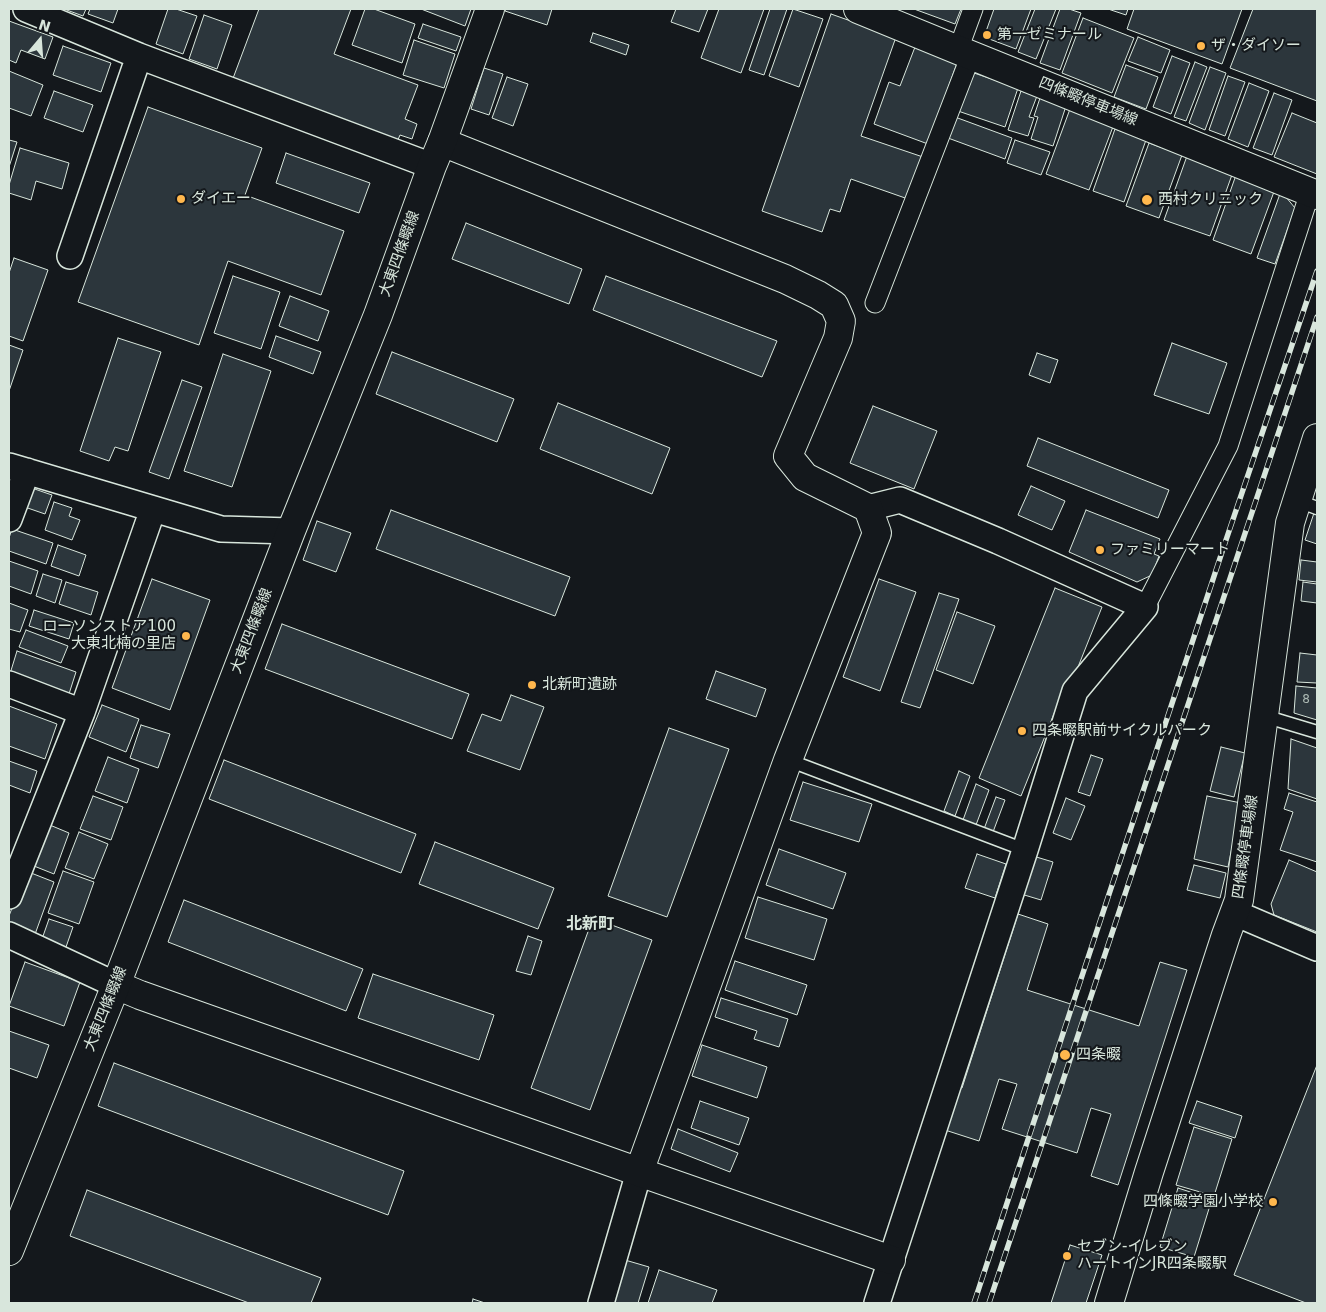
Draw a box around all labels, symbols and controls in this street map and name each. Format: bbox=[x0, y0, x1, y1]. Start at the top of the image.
north arrow bbox=[15, 15, 65, 65]
text: N bbox=[37, 16, 53, 35]
place label: 第一ゼミナール bbox=[997, 26, 1102, 44]
marker: 第一ゼミナール bbox=[981, 29, 993, 41]
place label: ザ・ダイソー bbox=[1211, 37, 1301, 55]
marker: ザ・ダイソー bbox=[1195, 40, 1207, 52]
street label: 四條畷停車場線 bbox=[1036, 74, 1140, 130]
place label: ダイエー bbox=[191, 190, 251, 208]
place label: 西村クリニック bbox=[1158, 191, 1263, 209]
marker: ダイエー bbox=[175, 193, 187, 205]
marker: 西村クリニック bbox=[1140, 193, 1154, 207]
street label: 大東四條畷線 bbox=[376, 209, 424, 299]
place label: ファミリーマート bbox=[1110, 541, 1230, 559]
marker: ファミリーマート bbox=[1094, 544, 1106, 556]
street label: 大東四條畷線 bbox=[227, 586, 277, 676]
place label: ローソンストア100 大東北楠の里店 bbox=[42, 618, 176, 653]
marker: ローソンストア100 大東北楠の里店 bbox=[180, 630, 192, 642]
place label: 北新町遺跡 bbox=[542, 676, 617, 694]
marker: 北新町遺跡 bbox=[526, 679, 538, 691]
house number: 8 bbox=[1302, 693, 1310, 707]
place label: 四条畷駅前サイクルパーク bbox=[1032, 722, 1212, 740]
marker: 四条畷駅前サイクルパーク bbox=[1016, 725, 1028, 737]
street label: 四條畷停車場線 bbox=[1230, 794, 1262, 900]
district label: 北新町 bbox=[566, 915, 614, 935]
street label: 大東四條畷線 bbox=[81, 964, 131, 1054]
place label: 四条畷 bbox=[1076, 1046, 1121, 1064]
marker: 四条畷 bbox=[1058, 1048, 1072, 1062]
place label: 四條畷学園小学校 bbox=[1143, 1193, 1263, 1211]
marker: 四條畷学園小学校 bbox=[1267, 1196, 1279, 1208]
place label: セブン-イレブン ハートインJR四条畷駅 bbox=[1077, 1238, 1227, 1273]
marker: セブン-イレブン ハートインJR四条畷駅 bbox=[1061, 1250, 1073, 1262]

